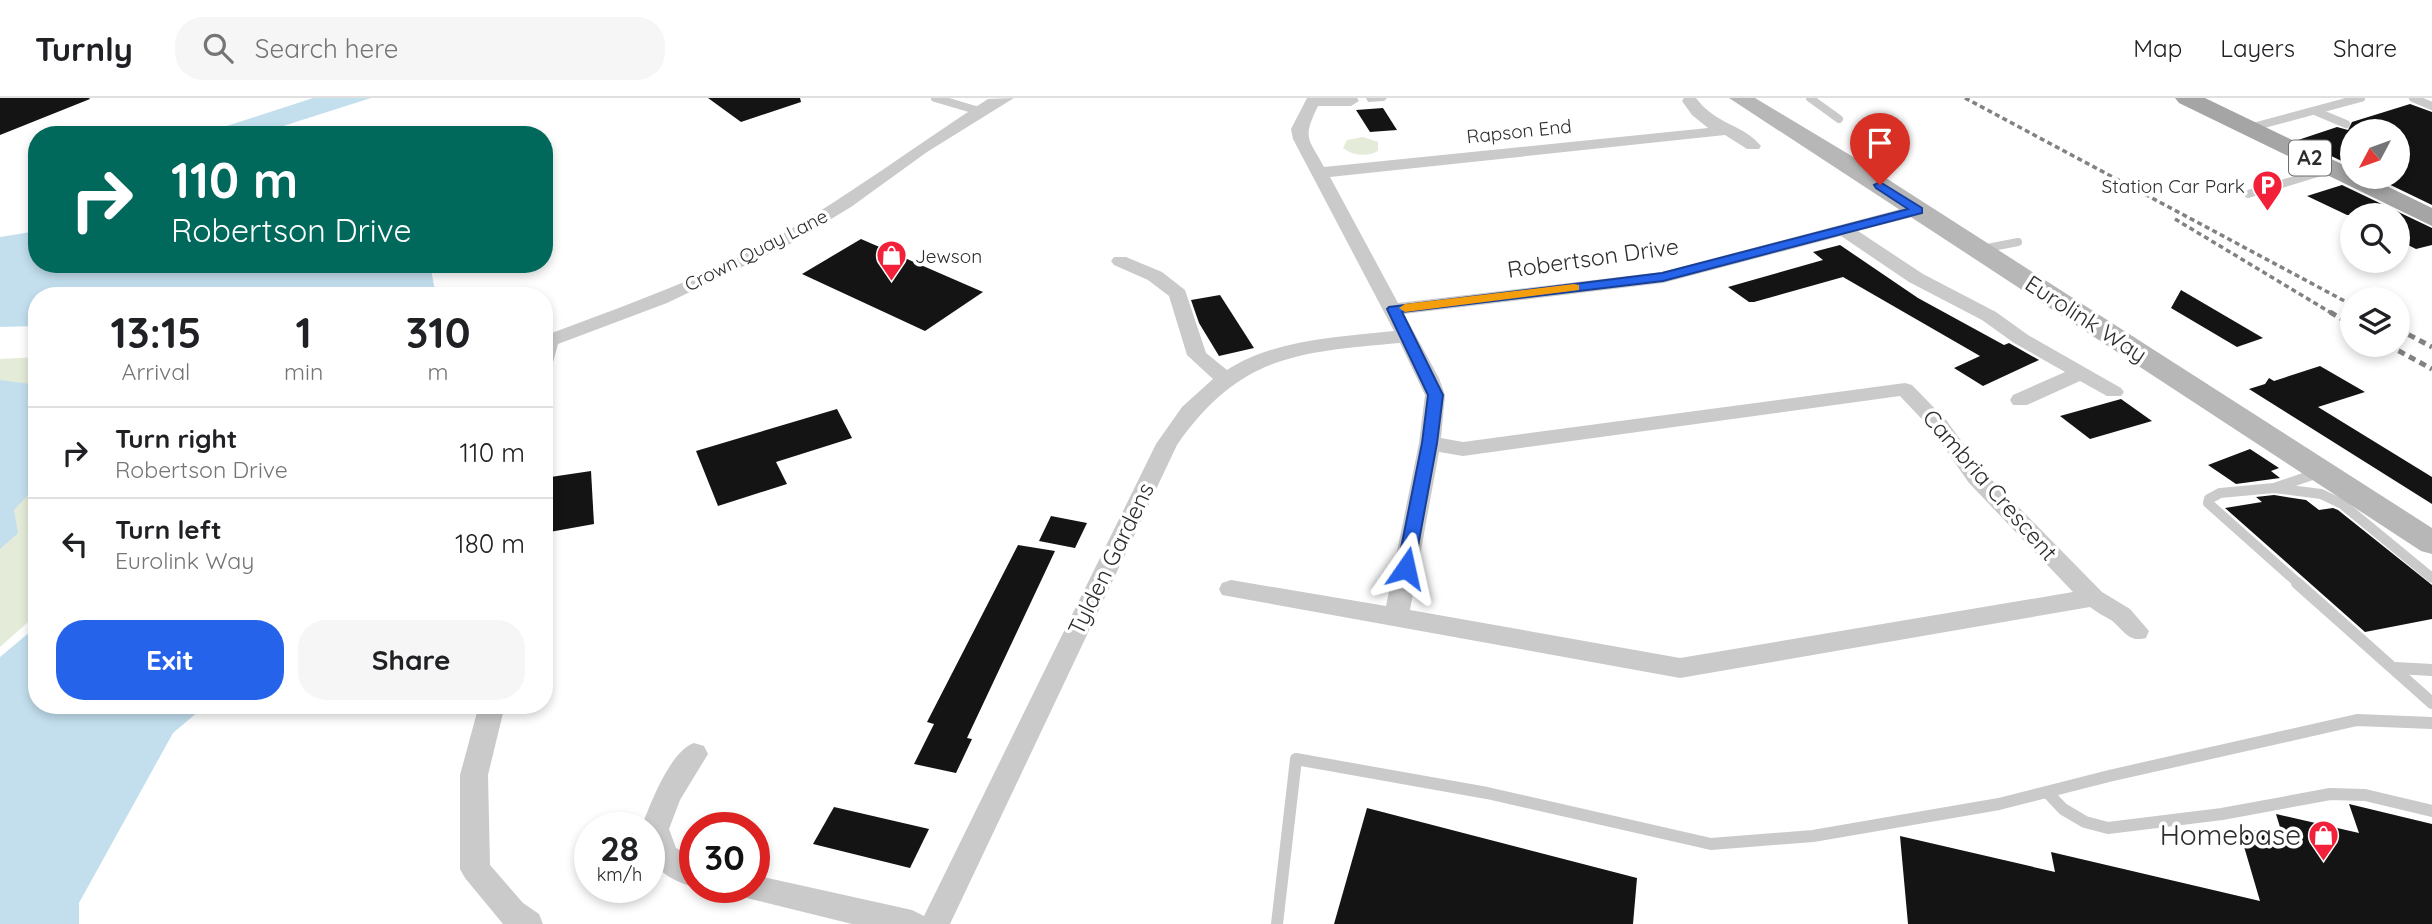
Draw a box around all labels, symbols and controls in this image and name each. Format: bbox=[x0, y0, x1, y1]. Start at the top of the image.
search box bbox=[175, 17, 665, 80]
text: Turnly bbox=[35, 28, 133, 69]
icon: search bbox=[199, 29, 237, 67]
text: Search here bbox=[255, 32, 398, 65]
text: Map bbox=[2133, 33, 2182, 63]
text: Layers bbox=[2220, 33, 2295, 63]
text: Share bbox=[2333, 33, 2397, 63]
pin bbox=[1850, 113, 1910, 185]
street label: Rapson End bbox=[1465, 114, 1573, 148]
north arrow bbox=[2340, 119, 2410, 189]
map controls bbox=[2340, 119, 2410, 357]
icon: arrive bbox=[1861, 124, 1899, 162]
road number: A2 bbox=[2289, 140, 2331, 176]
text: 110 m bbox=[171, 149, 298, 210]
icon: right bbox=[56, 154, 147, 245]
parking icon: Station Car Park bbox=[2251, 169, 2285, 213]
place label: Station Car Park bbox=[2102, 174, 2245, 198]
button: search bbox=[2340, 203, 2410, 273]
street label: Crown Quay Lane bbox=[680, 204, 832, 296]
text: Robertson Drive bbox=[171, 210, 411, 250]
street label: Robertson Drive bbox=[1505, 231, 1681, 284]
shop icon: Jewson bbox=[875, 239, 909, 283]
place label: Jewson bbox=[915, 244, 982, 268]
street label: Eurolink Way bbox=[2020, 268, 2153, 369]
button: layers bbox=[2340, 287, 2410, 357]
text: 13:15 bbox=[111, 306, 201, 359]
text: 1 bbox=[295, 306, 312, 359]
text: 310 bbox=[406, 306, 470, 359]
text: Arrival bbox=[122, 357, 190, 386]
text: min bbox=[284, 357, 323, 386]
text: m bbox=[428, 357, 449, 386]
street label: Cambria Crescent bbox=[1917, 403, 2064, 566]
text: Turn right bbox=[115, 422, 237, 455]
icon: right bbox=[56, 434, 94, 472]
text: 110 m bbox=[459, 436, 525, 469]
text: Robertson Drive bbox=[115, 455, 288, 484]
street label: Tylden Gardens bbox=[1061, 478, 1160, 640]
text: Turn left bbox=[115, 513, 222, 546]
icon: left bbox=[56, 525, 94, 563]
text: 180 m bbox=[455, 527, 525, 560]
position arrow bbox=[1369, 531, 1443, 605]
text: Eurolink Way bbox=[115, 546, 254, 575]
button: Exit bbox=[56, 620, 284, 700]
button: Share bbox=[298, 620, 525, 700]
speed limit sign: 30 bbox=[679, 812, 770, 903]
place label: Homebase bbox=[2160, 817, 2301, 852]
shop icon: Homebase bbox=[2307, 818, 2341, 862]
text: 28 bbox=[600, 826, 639, 870]
text: km/h bbox=[597, 863, 642, 886]

